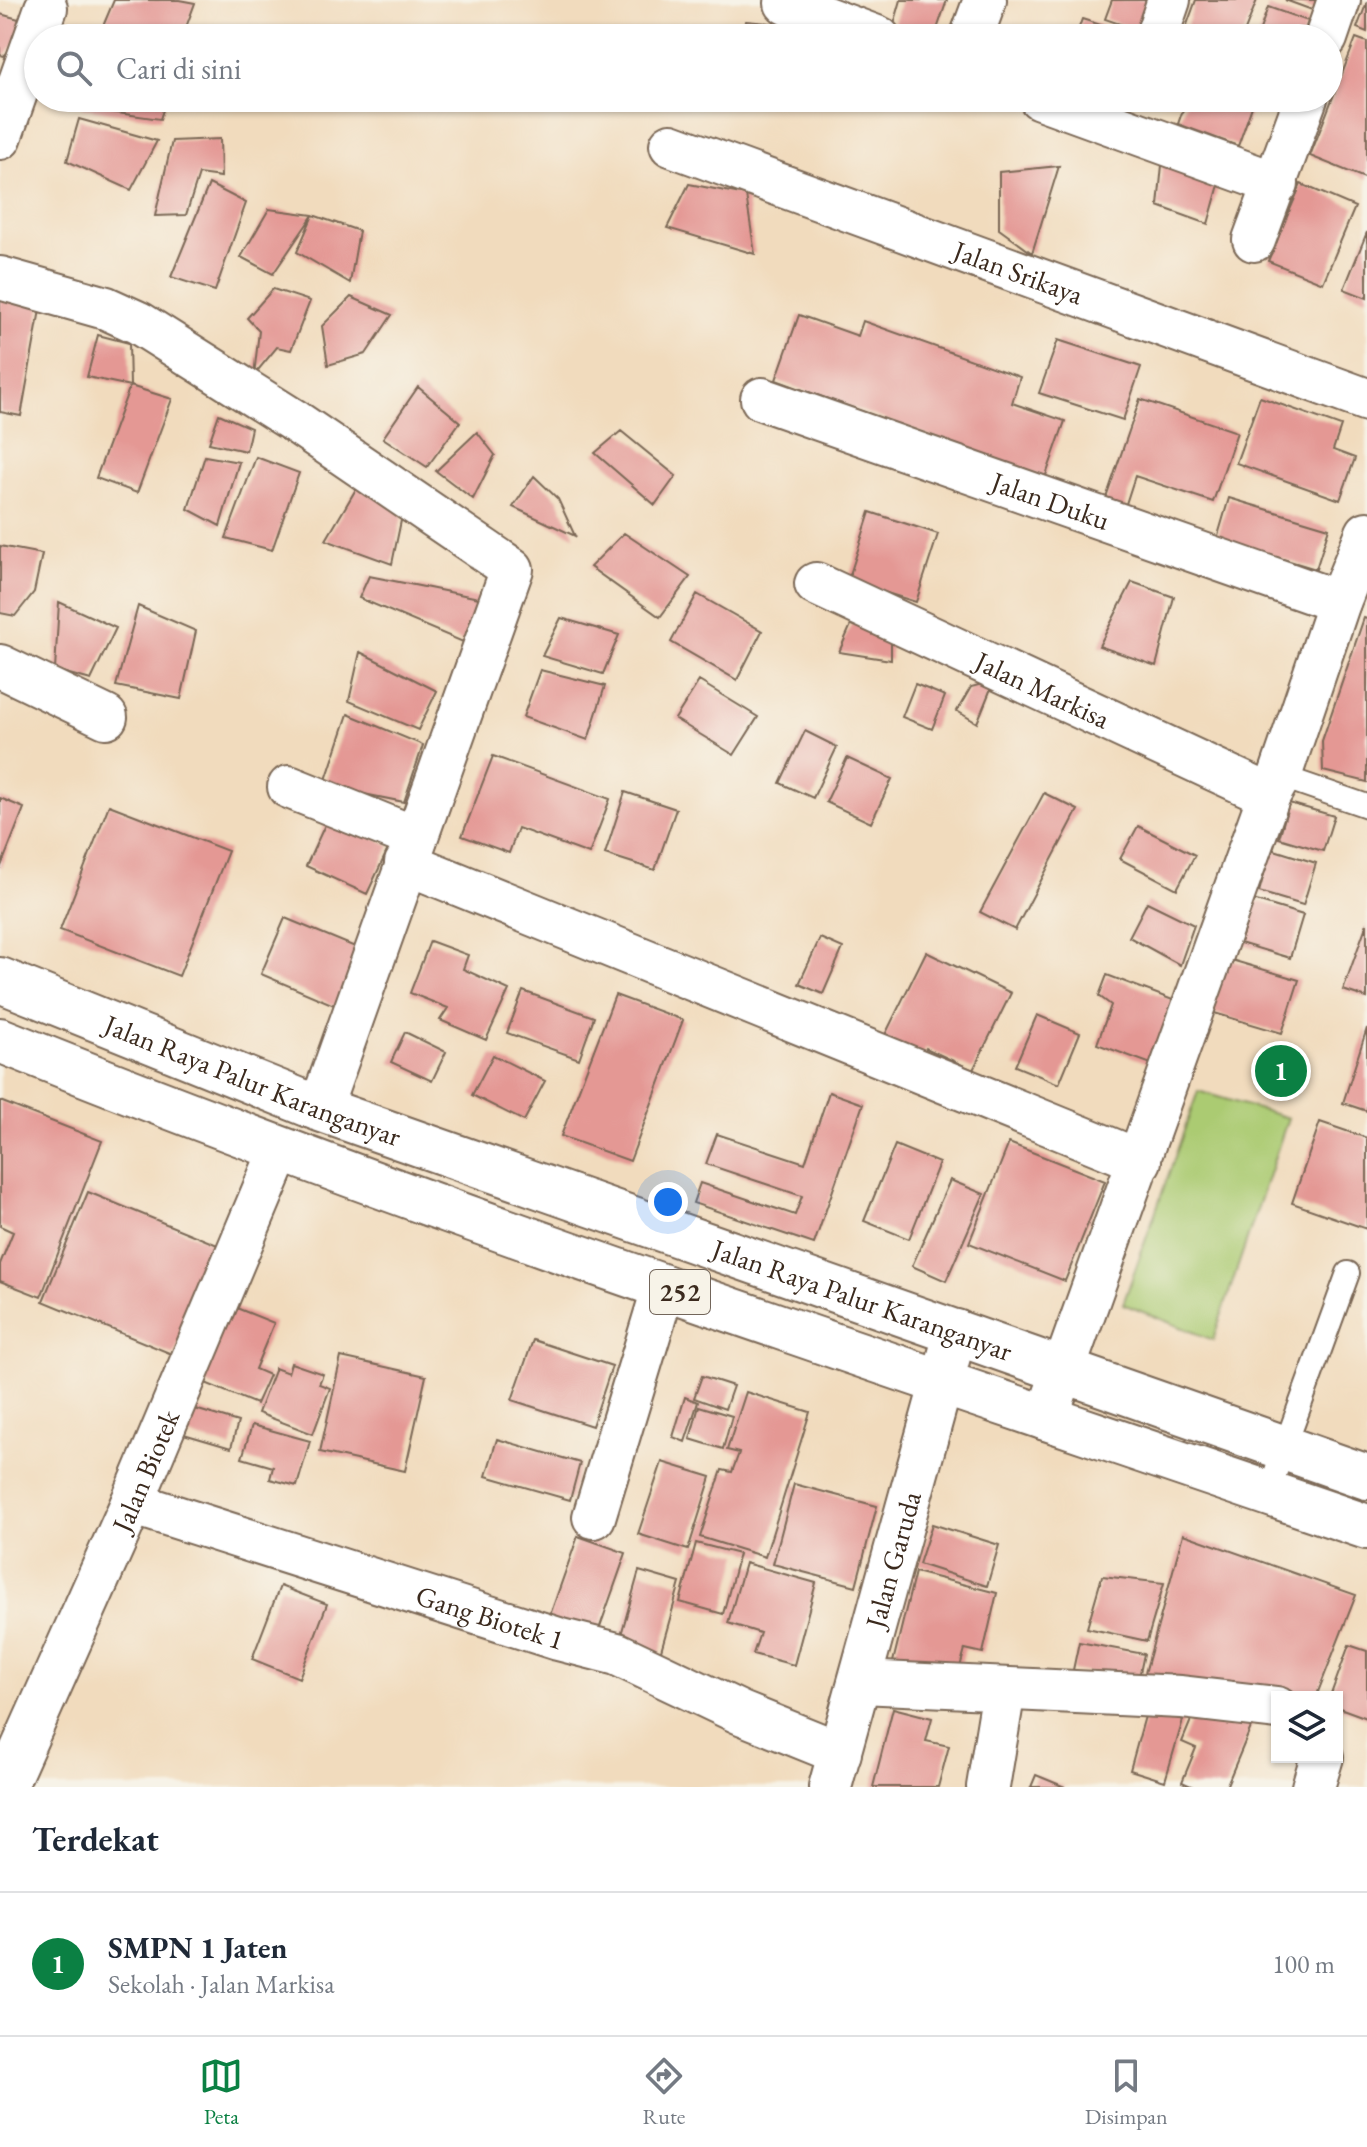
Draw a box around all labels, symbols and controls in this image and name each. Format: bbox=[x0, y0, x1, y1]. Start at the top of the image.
search box bbox=[24, 24, 1343, 112]
icon: search bbox=[52, 46, 96, 90]
text: Cari di sini bbox=[116, 49, 241, 88]
street label: Jalan Srikaya bbox=[947, 231, 1089, 313]
street label: Jalan Duku bbox=[985, 463, 1115, 538]
street label: Jalan Markisa bbox=[968, 642, 1116, 737]
street label: Jalan Raya Palur Karanganyar bbox=[97, 1005, 406, 1154]
pin: 1 bbox=[1255, 1041, 1307, 1101]
your location bbox=[648, 1182, 688, 1222]
street label: Jalan Raya Palur Karanganyar bbox=[706, 1230, 1018, 1369]
road number: 252 bbox=[650, 1270, 710, 1314]
street label: Jalan Biotek bbox=[103, 1404, 187, 1539]
street label: Jalan Garuda bbox=[856, 1486, 929, 1634]
street label: Gang Biotek 1 bbox=[412, 1577, 569, 1658]
map controls bbox=[1271, 1691, 1343, 1763]
button: layers bbox=[1271, 1691, 1343, 1763]
text: Terdekat bbox=[32, 1817, 159, 1861]
text: SMPN 1 Jaten bbox=[108, 1928, 287, 1967]
text: 1 bbox=[51, 1947, 65, 1981]
text: 100 m bbox=[1272, 1947, 1335, 1981]
text: Sekolah · Jalan Markisa bbox=[108, 1967, 335, 2001]
tab: Peta bbox=[199, 2054, 243, 2131]
tab: Rute bbox=[642, 2054, 686, 2131]
tab: Disimpan bbox=[1085, 2054, 1168, 2131]

